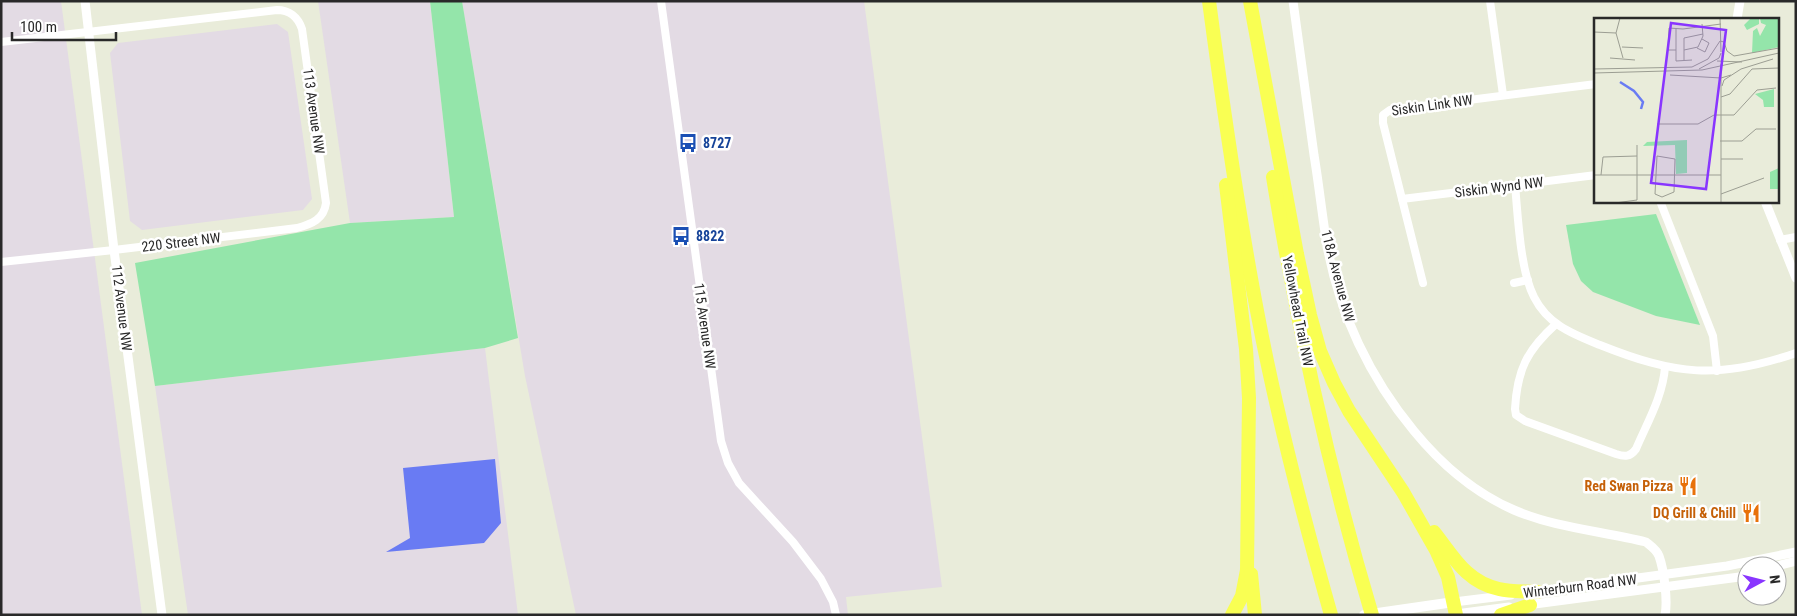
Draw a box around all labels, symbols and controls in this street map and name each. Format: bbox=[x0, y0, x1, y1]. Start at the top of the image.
scale bar bbox=[12, 10, 116, 42]
text: 100 m bbox=[20, 18, 57, 36]
inset map bbox=[1594, 18, 1780, 202]
street label: 113 Avenue NW bbox=[300, 67, 328, 155]
street label: Siskin Link NW bbox=[1390, 91, 1474, 119]
bus stop icon: 8727 bbox=[677, 132, 699, 154]
place label: 8727 bbox=[703, 135, 731, 151]
street label: Siskin Wynd NW bbox=[1454, 174, 1545, 200]
bus stop icon: 8822 bbox=[670, 225, 692, 247]
place label: 8822 bbox=[696, 228, 724, 244]
street label: 118A Avenue NW bbox=[1318, 228, 1358, 324]
street label: 220 Street NW bbox=[141, 229, 222, 255]
street label: Yellowhead Trail NW bbox=[1279, 254, 1317, 368]
street label: 112 Avenue NW bbox=[109, 264, 135, 352]
street label: 115 Avenue NW bbox=[691, 282, 719, 370]
restaurant icon: Red Swan Pizza bbox=[1677, 475, 1699, 497]
place label: Red Swan Pizza bbox=[1585, 478, 1673, 494]
restaurant icon: DQ Grill & Chill bbox=[1740, 502, 1762, 524]
place label: DQ Grill & Chill bbox=[1653, 505, 1736, 521]
north arrow bbox=[1737, 556, 1787, 606]
street label: Winterburn Road NW bbox=[1522, 571, 1638, 601]
text: N bbox=[1766, 574, 1783, 585]

